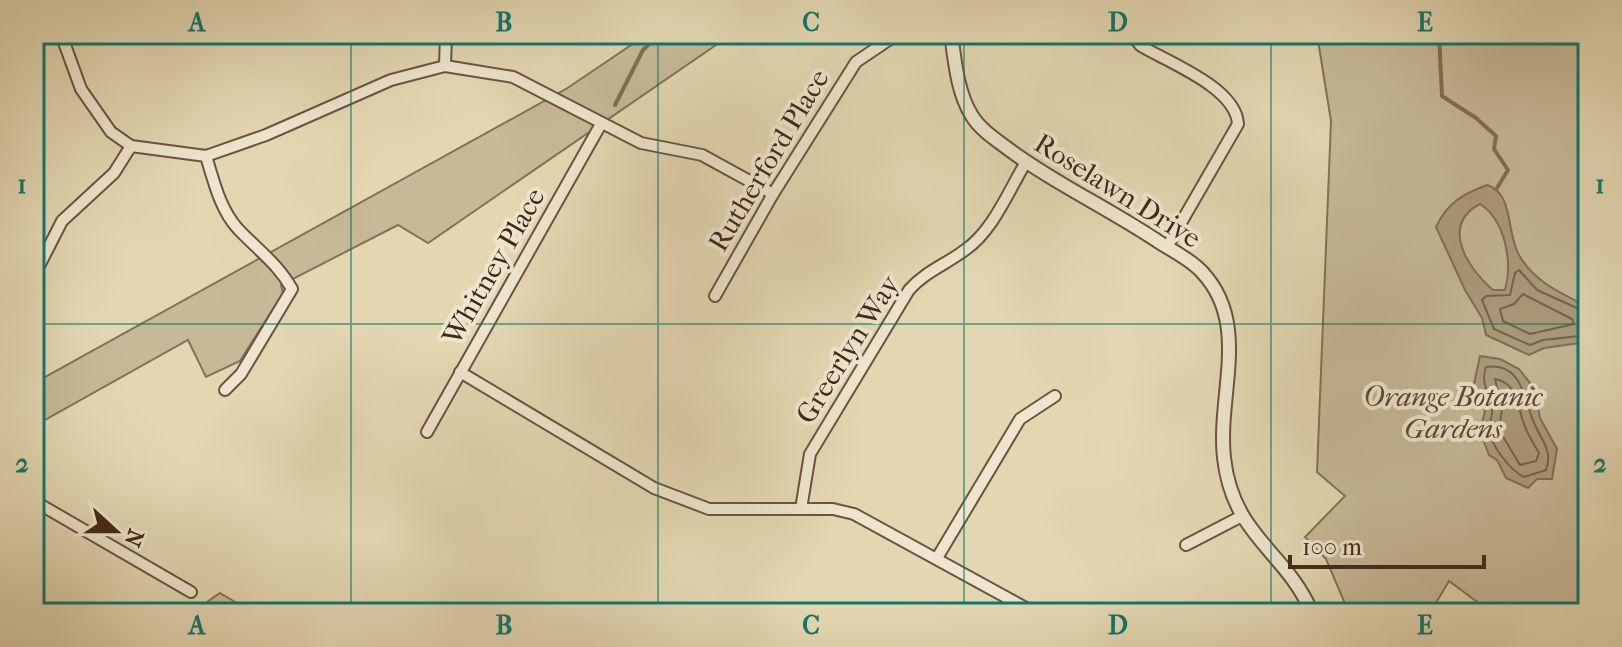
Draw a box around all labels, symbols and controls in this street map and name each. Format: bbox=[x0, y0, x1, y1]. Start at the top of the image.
text: A bbox=[187, 7, 207, 38]
text: B bbox=[496, 7, 513, 38]
text: C bbox=[802, 7, 820, 38]
text: D bbox=[1108, 7, 1128, 38]
text: E bbox=[1417, 7, 1433, 38]
street label: Rutherford Place bbox=[701, 63, 836, 257]
street label: Roselawn Drive bbox=[1028, 126, 1207, 255]
text: 1 bbox=[17, 169, 27, 200]
text: 1 bbox=[1595, 169, 1605, 200]
street label: Whitney Place bbox=[435, 182, 552, 351]
street label: Greerlyn Way bbox=[789, 268, 907, 429]
park label: Orange Botanic Gardens bbox=[1363, 380, 1543, 445]
text: 2 bbox=[15, 448, 29, 479]
text: 2 bbox=[1593, 448, 1607, 479]
north arrow bbox=[76, 491, 156, 571]
scale bar bbox=[1290, 519, 1484, 569]
text: N bbox=[119, 525, 149, 551]
text: 100 m bbox=[1302, 533, 1362, 561]
text: A bbox=[187, 610, 207, 641]
text: B bbox=[496, 610, 513, 641]
text: C bbox=[802, 610, 820, 641]
text: D bbox=[1108, 610, 1128, 641]
text: E bbox=[1417, 610, 1433, 641]

